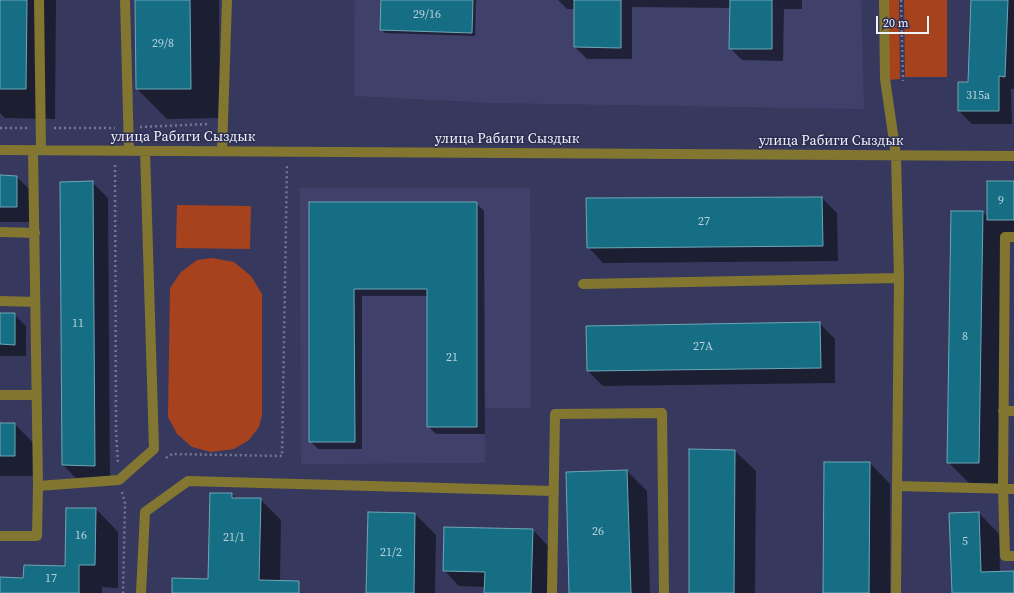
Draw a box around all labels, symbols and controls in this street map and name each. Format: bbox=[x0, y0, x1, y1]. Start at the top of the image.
house number: 29/16 bbox=[413, 8, 441, 22]
scale bar bbox=[878, 8, 931, 34]
text: 20 m bbox=[883, 15, 909, 31]
house number: 29/8 bbox=[152, 37, 174, 51]
house number: 315а bbox=[966, 89, 990, 103]
street label: улица Рабиги Сыздык bbox=[111, 129, 255, 145]
street label: улица Рабиги Сыздык bbox=[435, 131, 579, 147]
street label: улица Рабиги Сыздык bbox=[759, 133, 903, 149]
house number: 9 bbox=[998, 194, 1004, 208]
house number: 27 bbox=[698, 215, 710, 229]
house number: 11 bbox=[72, 317, 84, 331]
house number: 8 bbox=[962, 330, 968, 344]
house number: 27А bbox=[693, 340, 713, 354]
house number: 21 bbox=[446, 351, 458, 365]
house number: 26 bbox=[592, 525, 604, 539]
house number: 16 bbox=[75, 529, 87, 543]
house number: 21/1 bbox=[223, 531, 245, 545]
house number: 5 bbox=[962, 535, 968, 549]
house number: 21/2 bbox=[380, 546, 402, 560]
house number: 17 bbox=[45, 572, 57, 586]

